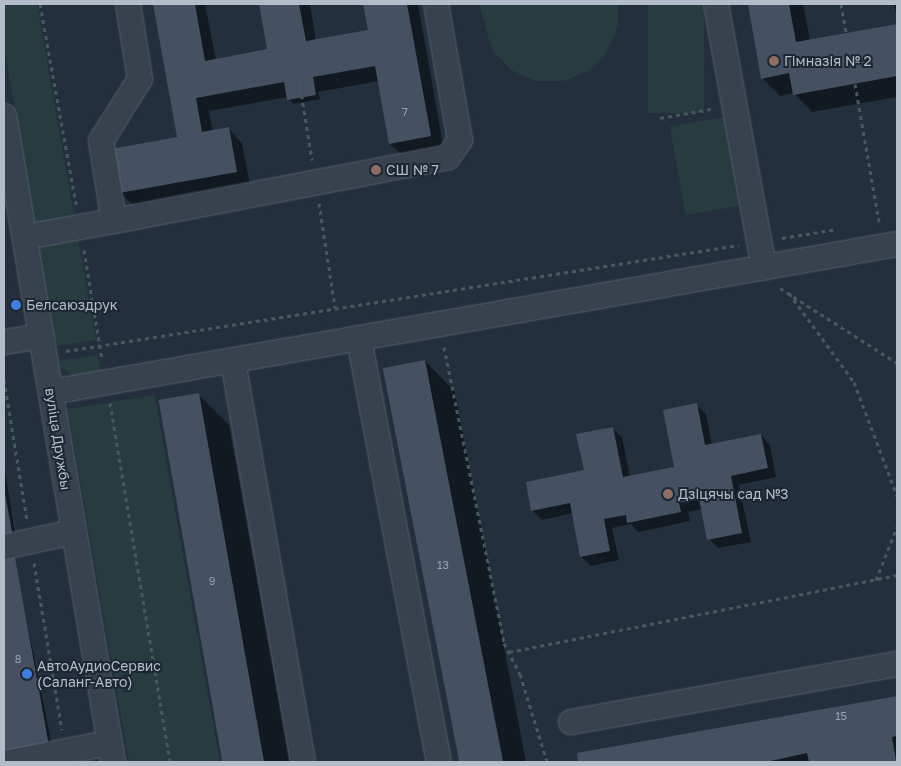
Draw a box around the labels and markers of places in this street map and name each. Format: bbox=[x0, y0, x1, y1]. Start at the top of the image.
place label: Гімназія № 2 bbox=[784, 53, 872, 69]
marker: Гімназія № 2 bbox=[768, 55, 780, 67]
place label: СШ № 7 bbox=[386, 162, 439, 178]
marker: СШ № 7 bbox=[370, 164, 382, 176]
place label: Белсаюздрук bbox=[26, 297, 118, 313]
marker: Белсаюздрук bbox=[10, 299, 22, 311]
place label: Дзіцячы сад №3 bbox=[678, 486, 789, 502]
marker: Дзіцячы сад №3 bbox=[662, 488, 674, 500]
place label: АвтоАудиоСервис (Саланг-Авто) bbox=[37, 658, 161, 690]
marker: АвтоАудиоСервис (Саланг-Авто) bbox=[21, 668, 33, 680]

